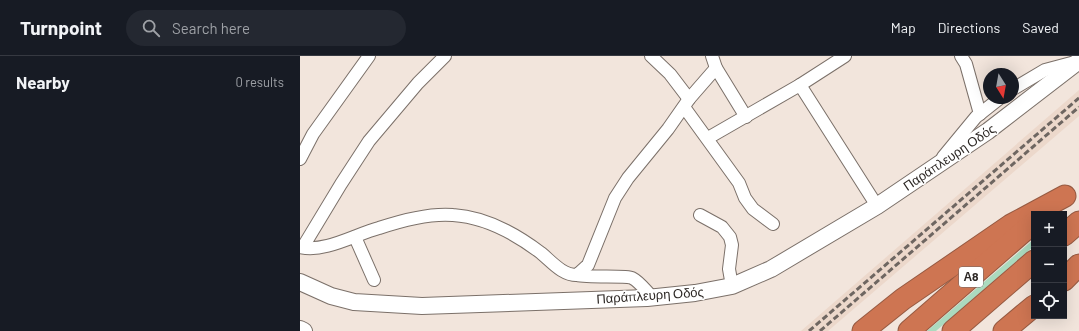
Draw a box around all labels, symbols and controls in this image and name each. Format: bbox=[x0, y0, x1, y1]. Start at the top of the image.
search box bbox=[126, 10, 406, 46]
text: Turnpoint bbox=[20, 16, 102, 39]
icon: search bbox=[140, 17, 162, 39]
text: Search here bbox=[172, 19, 250, 37]
text: Map bbox=[891, 19, 916, 36]
text: Directions bbox=[938, 19, 1000, 36]
text: Saved bbox=[1022, 19, 1059, 36]
north arrow bbox=[983, 68, 1019, 104]
text: Nearby bbox=[16, 72, 70, 92]
text: 0 results bbox=[235, 74, 284, 90]
street label: Παράπλευρη Οδός bbox=[900, 120, 998, 194]
map controls bbox=[1031, 211, 1067, 319]
button: + bbox=[1031, 211, 1067, 247]
button: − bbox=[1031, 247, 1067, 283]
road number: Α8 bbox=[959, 267, 983, 287]
street label: Παράπλευρη Οδός bbox=[596, 283, 704, 307]
button: locate bbox=[1031, 283, 1067, 319]

